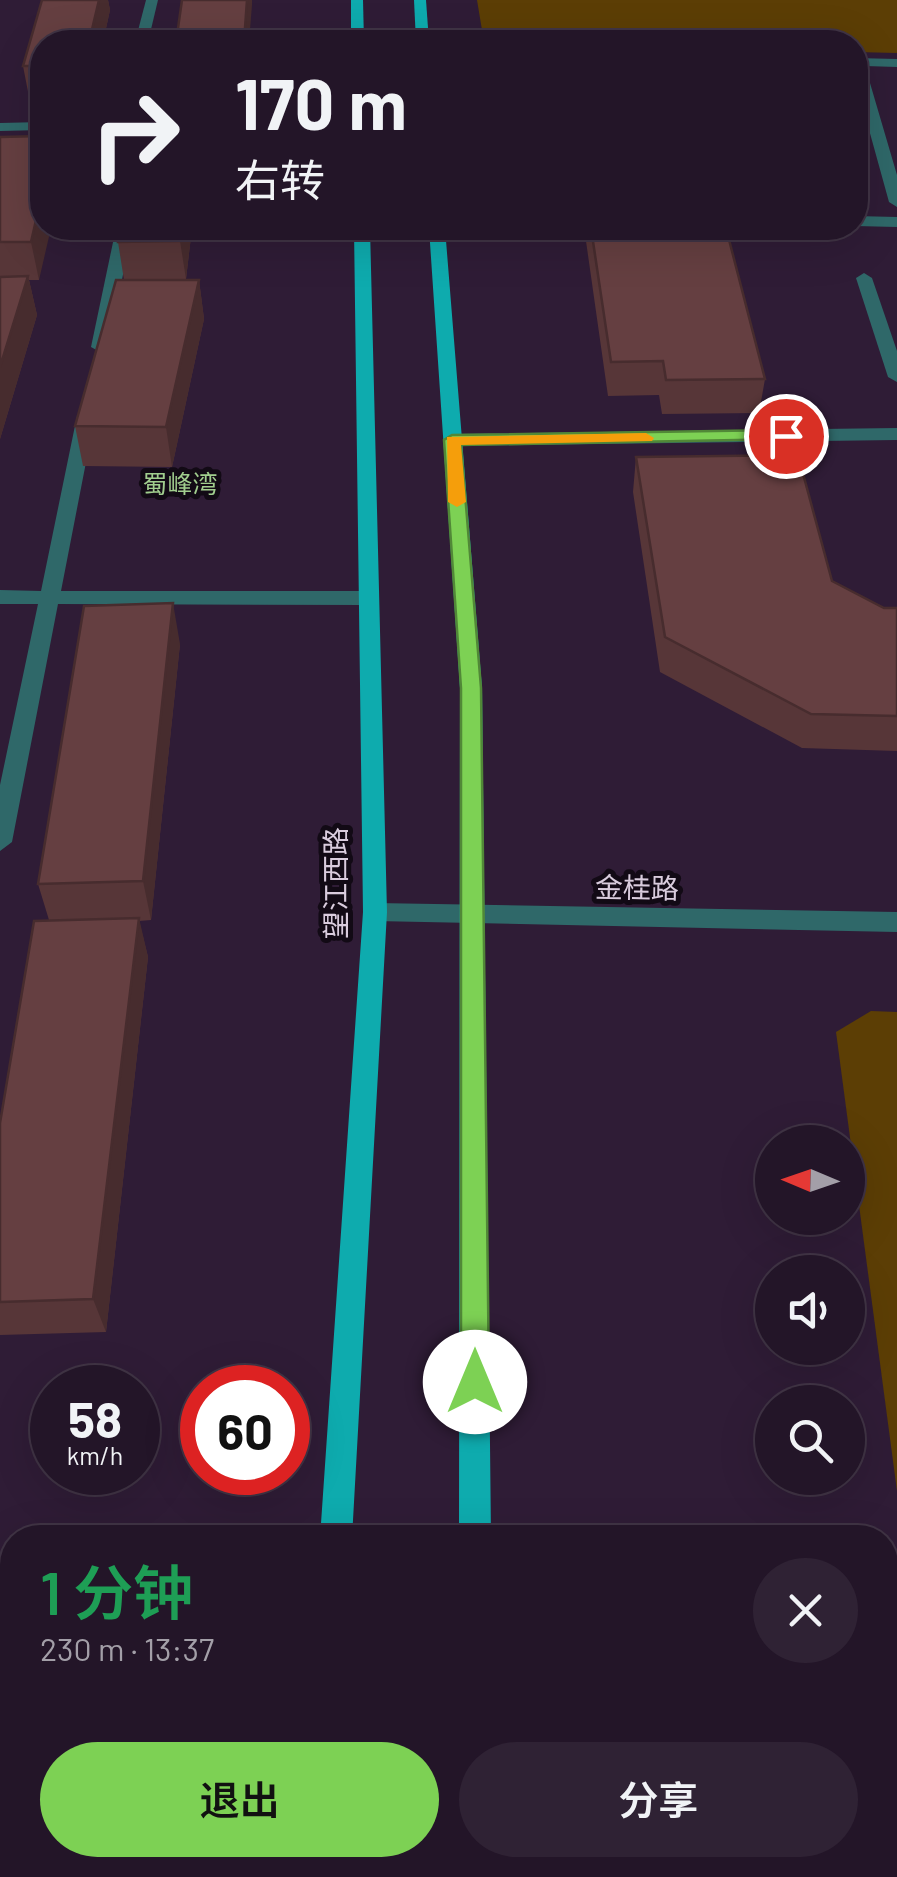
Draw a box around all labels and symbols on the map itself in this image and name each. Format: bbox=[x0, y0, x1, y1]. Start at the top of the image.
pin bbox=[744, 394, 829, 479]
district label: 蜀峰湾 bbox=[142, 468, 218, 498]
street label: 望江西路 bbox=[318, 827, 352, 939]
street label: 金桂路 bbox=[595, 869, 679, 905]
north arrow bbox=[755, 1125, 865, 1235]
position arrow bbox=[423, 1330, 527, 1434]
speed limit sign: 60 bbox=[180, 1365, 310, 1495]

